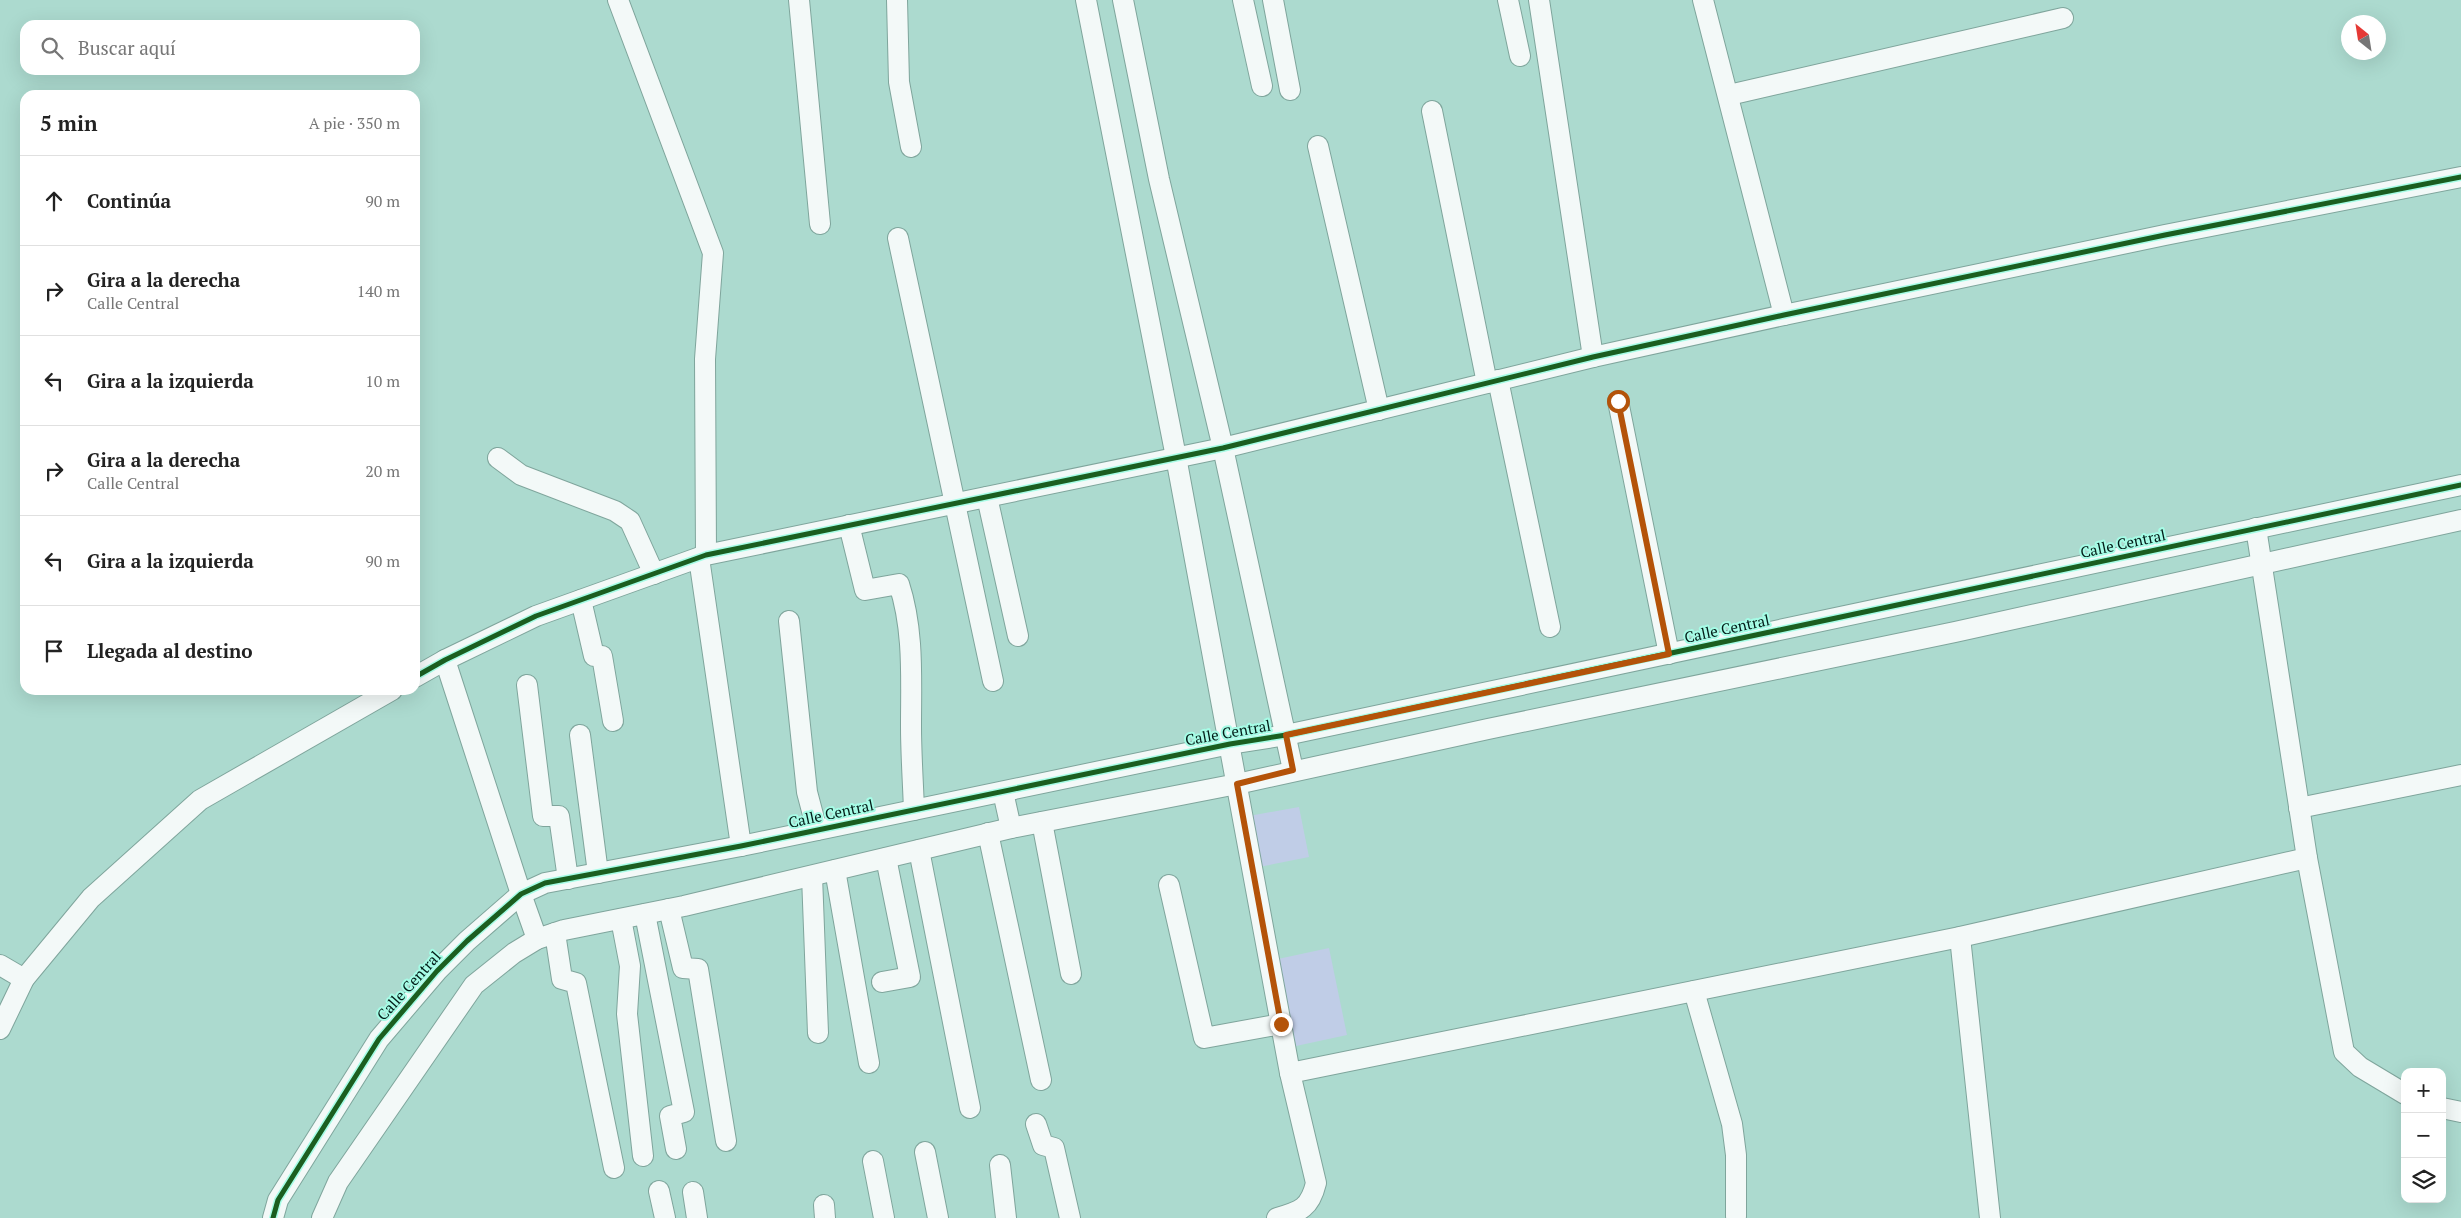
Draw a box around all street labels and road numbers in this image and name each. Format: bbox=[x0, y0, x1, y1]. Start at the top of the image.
street label: Calle Central bbox=[2078, 524, 2167, 562]
street label: Calle Central bbox=[1682, 609, 1771, 647]
street label: Calle Central bbox=[1183, 715, 1272, 749]
street label: Calle Central bbox=[786, 794, 875, 832]
street label: Calle Central bbox=[372, 946, 445, 1024]

